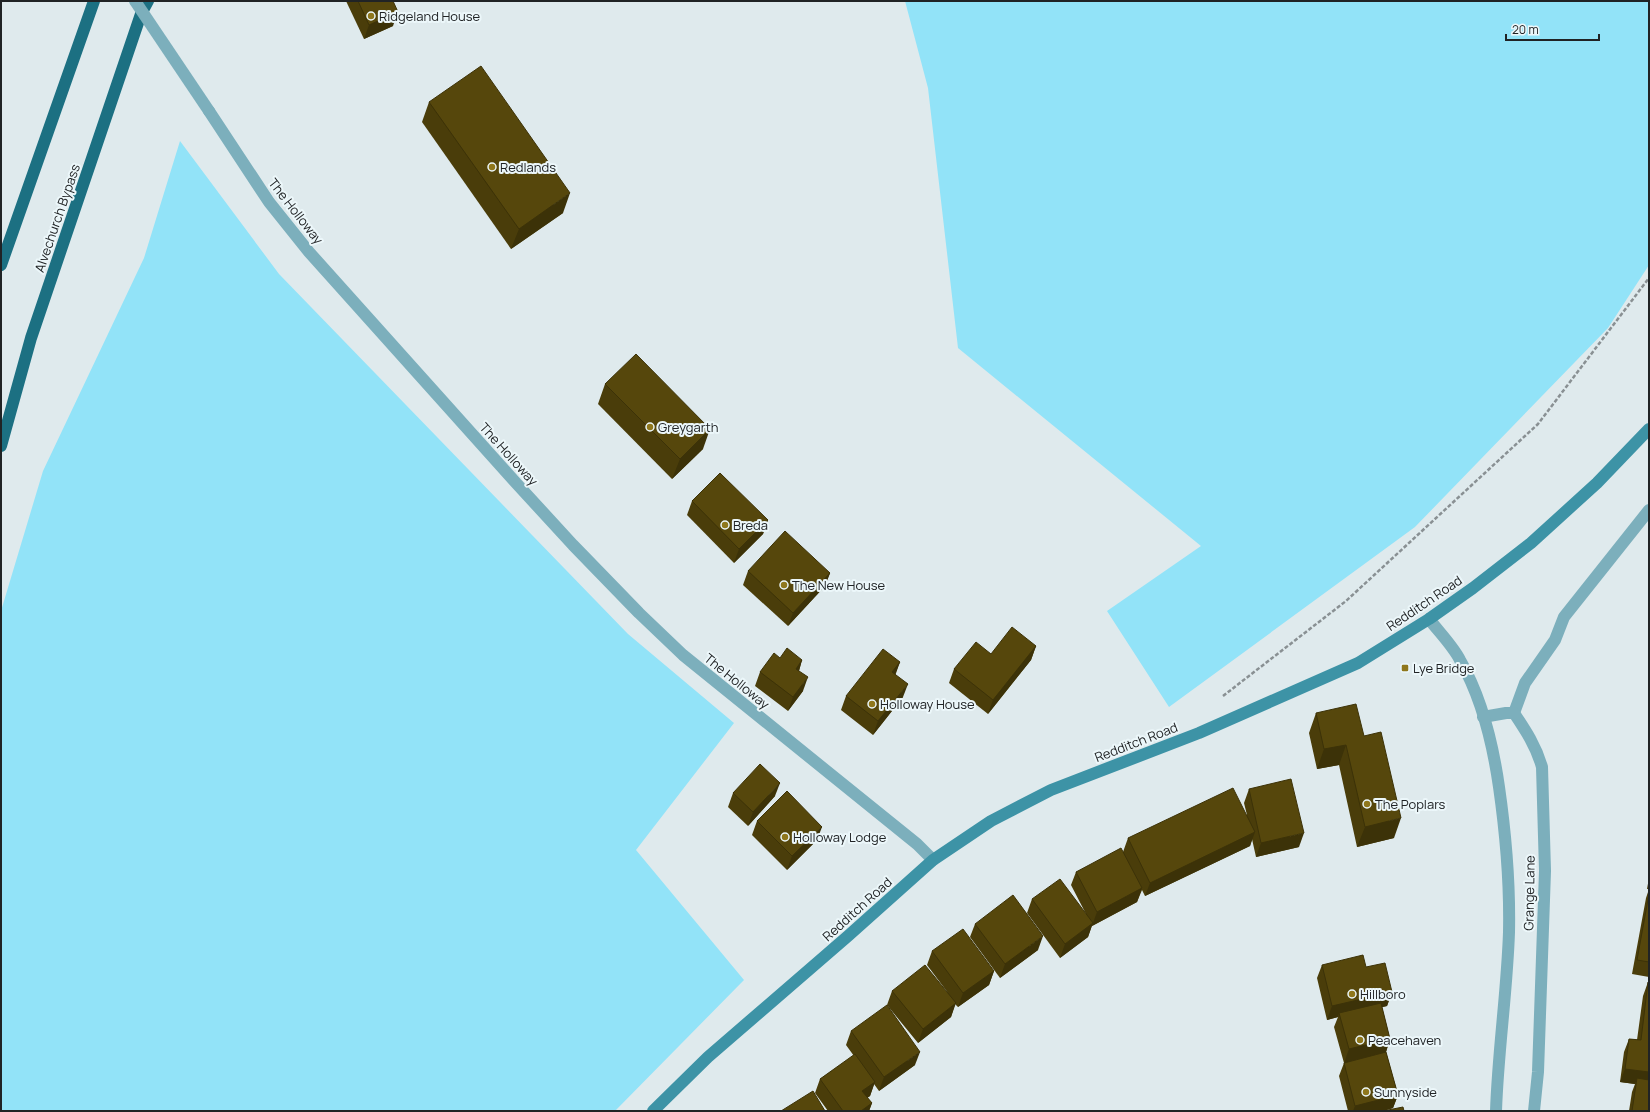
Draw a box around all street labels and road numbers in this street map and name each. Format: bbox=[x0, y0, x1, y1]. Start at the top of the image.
street label: Alvechurch Bypass bbox=[30, 161, 84, 275]
street label: The Holloway bbox=[265, 174, 328, 248]
street label: The Holloway bbox=[476, 419, 542, 489]
street label: Redditch Road bbox=[1383, 571, 1465, 635]
street label: The Holloway bbox=[701, 649, 773, 713]
street label: Redditch Road bbox=[1092, 718, 1180, 766]
street label: Grange Lane bbox=[1519, 855, 1539, 931]
street label: Redditch Road bbox=[818, 873, 896, 945]

